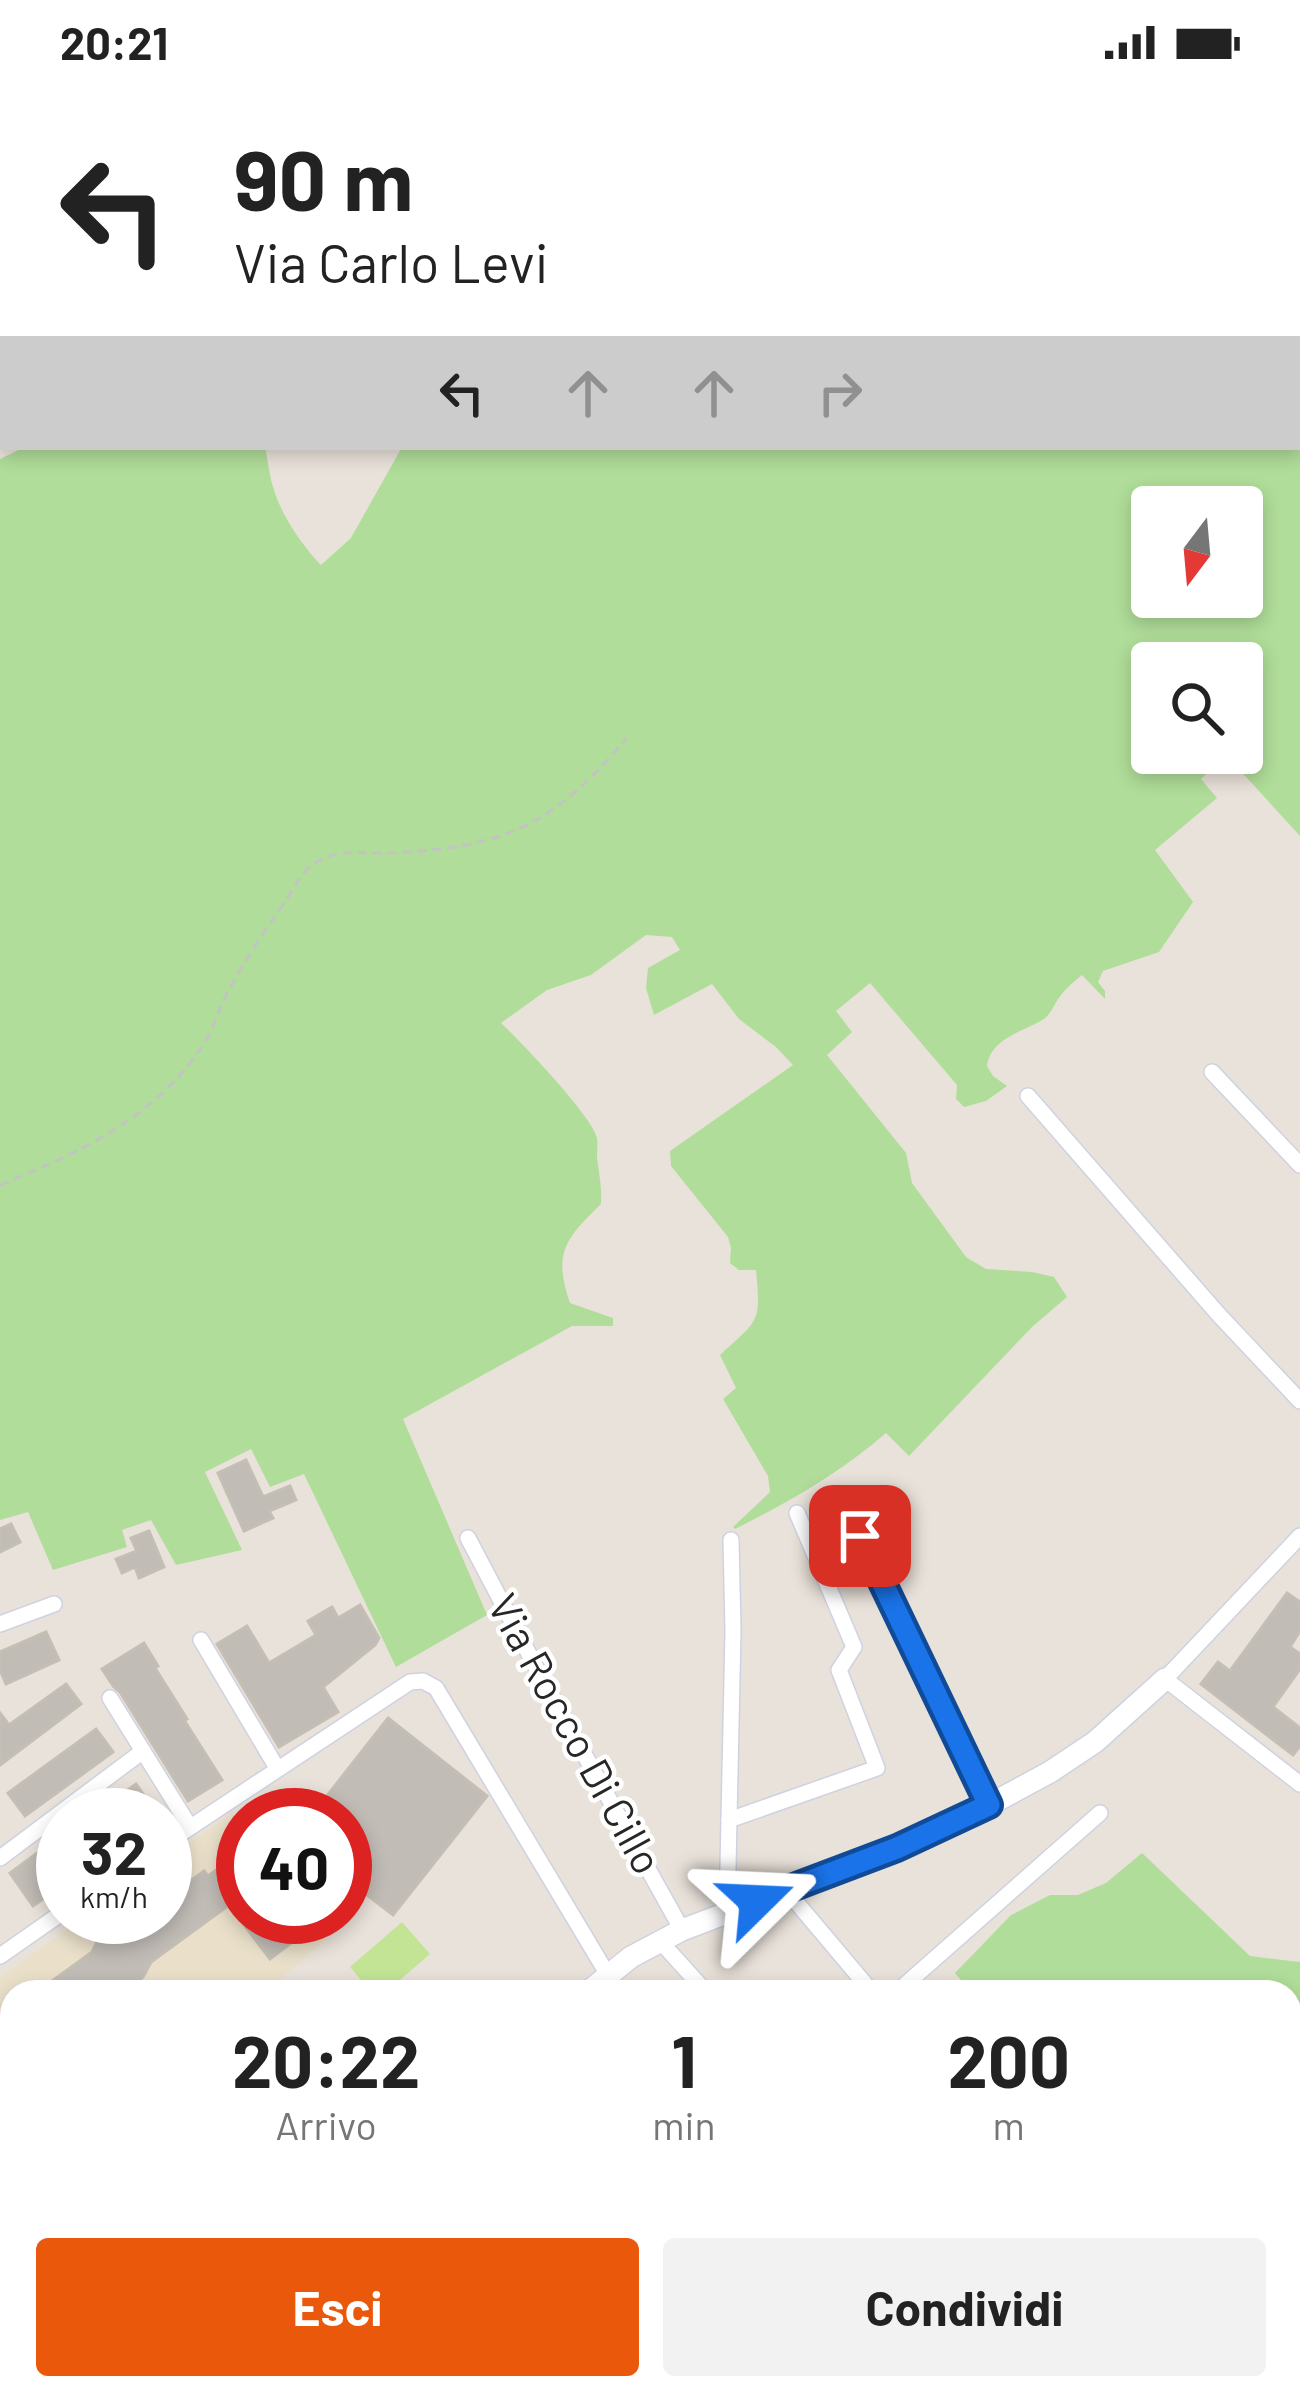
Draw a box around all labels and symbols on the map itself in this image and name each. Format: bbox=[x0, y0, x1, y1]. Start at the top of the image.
north arrow bbox=[1131, 486, 1263, 618]
pin bbox=[809, 1485, 911, 1587]
street label: Via Rocco Di Cillo bbox=[479, 1584, 674, 1882]
speed limit sign: 40 bbox=[216, 1788, 372, 1944]
position arrow bbox=[694, 1838, 820, 1964]

